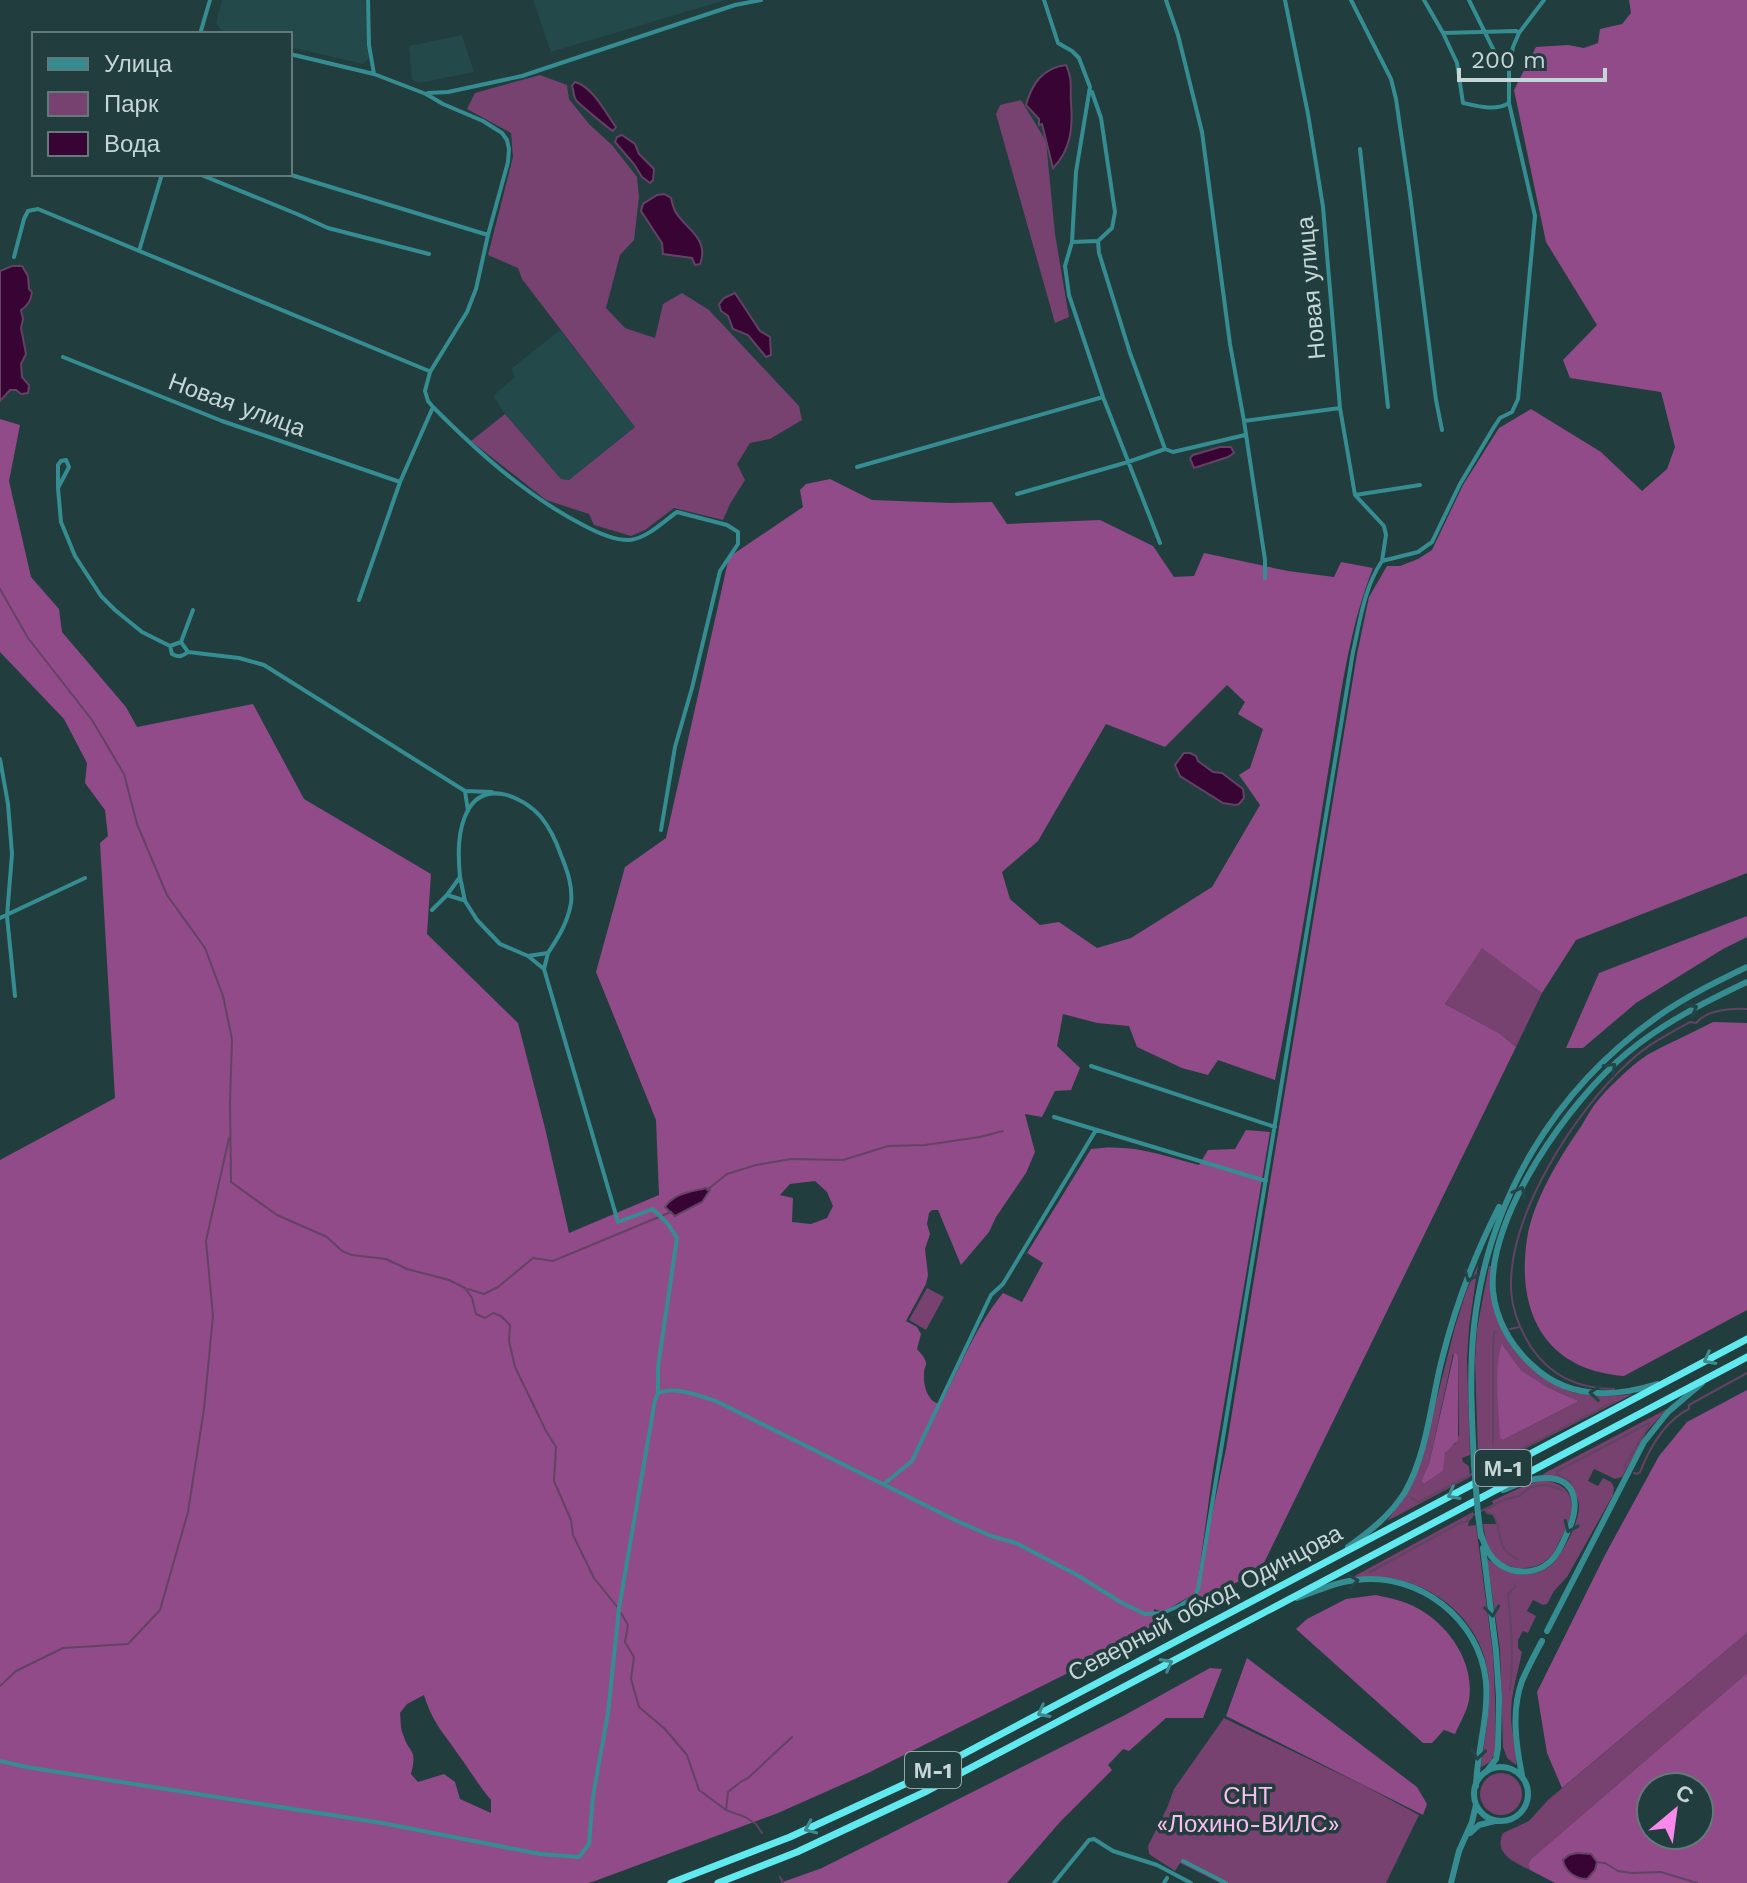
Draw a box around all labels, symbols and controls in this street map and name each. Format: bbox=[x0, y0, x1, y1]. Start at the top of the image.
legend bbox=[32, 32, 292, 176]
scale bar bbox=[1459, 32, 1605, 82]
text: 200 m bbox=[1471, 46, 1546, 74]
text: Улица bbox=[104, 50, 173, 78]
text: Парк bbox=[104, 90, 159, 118]
text: Вода bbox=[104, 130, 161, 158]
street label: Новая улица bbox=[1291, 215, 1331, 361]
street label: Новая улица bbox=[165, 367, 310, 443]
one-way arrow bbox=[1684, 1004, 1699, 1019]
one-way arrow bbox=[1602, 1062, 1616, 1077]
one-way arrow bbox=[1510, 1186, 1526, 1201]
one-way arrow bbox=[1463, 1268, 1480, 1282]
one-way arrow bbox=[1703, 1350, 1717, 1365]
one-way arrow bbox=[1588, 1384, 1601, 1401]
road number: М-1 bbox=[1475, 1450, 1531, 1486]
one-way arrow bbox=[1447, 1485, 1462, 1500]
street label: Северный обход Одинцова bbox=[1063, 1518, 1347, 1687]
one-way arrow bbox=[1563, 1518, 1579, 1533]
one-way arrow bbox=[1346, 1573, 1360, 1590]
one-way arrow bbox=[1483, 1605, 1500, 1618]
one-way arrow bbox=[1159, 1659, 1173, 1674]
one-way arrow bbox=[1037, 1702, 1051, 1718]
one-way arrow bbox=[1470, 1747, 1487, 1761]
road number: М-1 bbox=[905, 1752, 961, 1788]
north arrow bbox=[1635, 1771, 1715, 1851]
text: С bbox=[1671, 1779, 1698, 1809]
park label: СНТ «Лохино-ВИЛС» bbox=[1156, 1782, 1340, 1838]
one-way arrow bbox=[804, 1818, 818, 1834]

